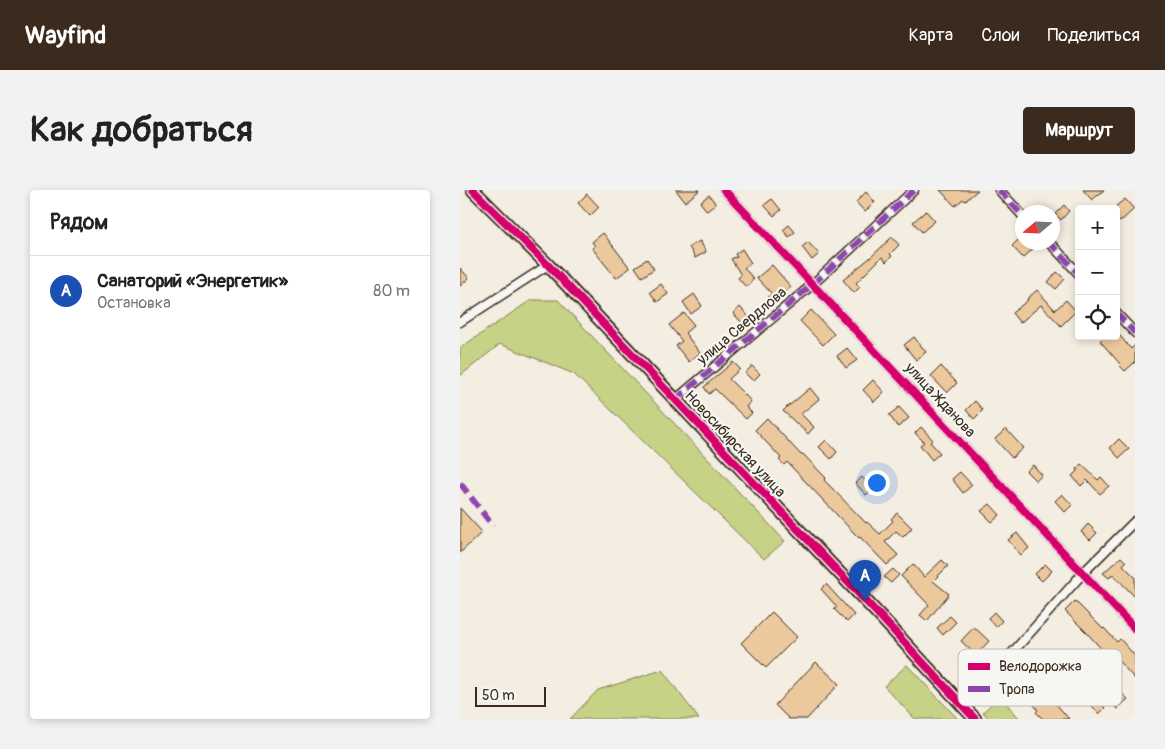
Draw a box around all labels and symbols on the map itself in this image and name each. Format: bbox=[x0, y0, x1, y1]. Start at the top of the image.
north arrow bbox=[1015, 205, 1060, 250]
street label: улица Свердлова bbox=[693, 283, 791, 370]
street label: улица Жданова bbox=[900, 358, 980, 441]
street label: Новосибирская улица bbox=[680, 386, 790, 502]
your location bbox=[864, 470, 890, 496]
pin: A bbox=[849, 560, 881, 601]
legend bbox=[958, 649, 1122, 706]
text: Велодорожка bbox=[999, 658, 1081, 675]
text: Тропа bbox=[999, 681, 1035, 698]
scale bar bbox=[475, 684, 546, 707]

